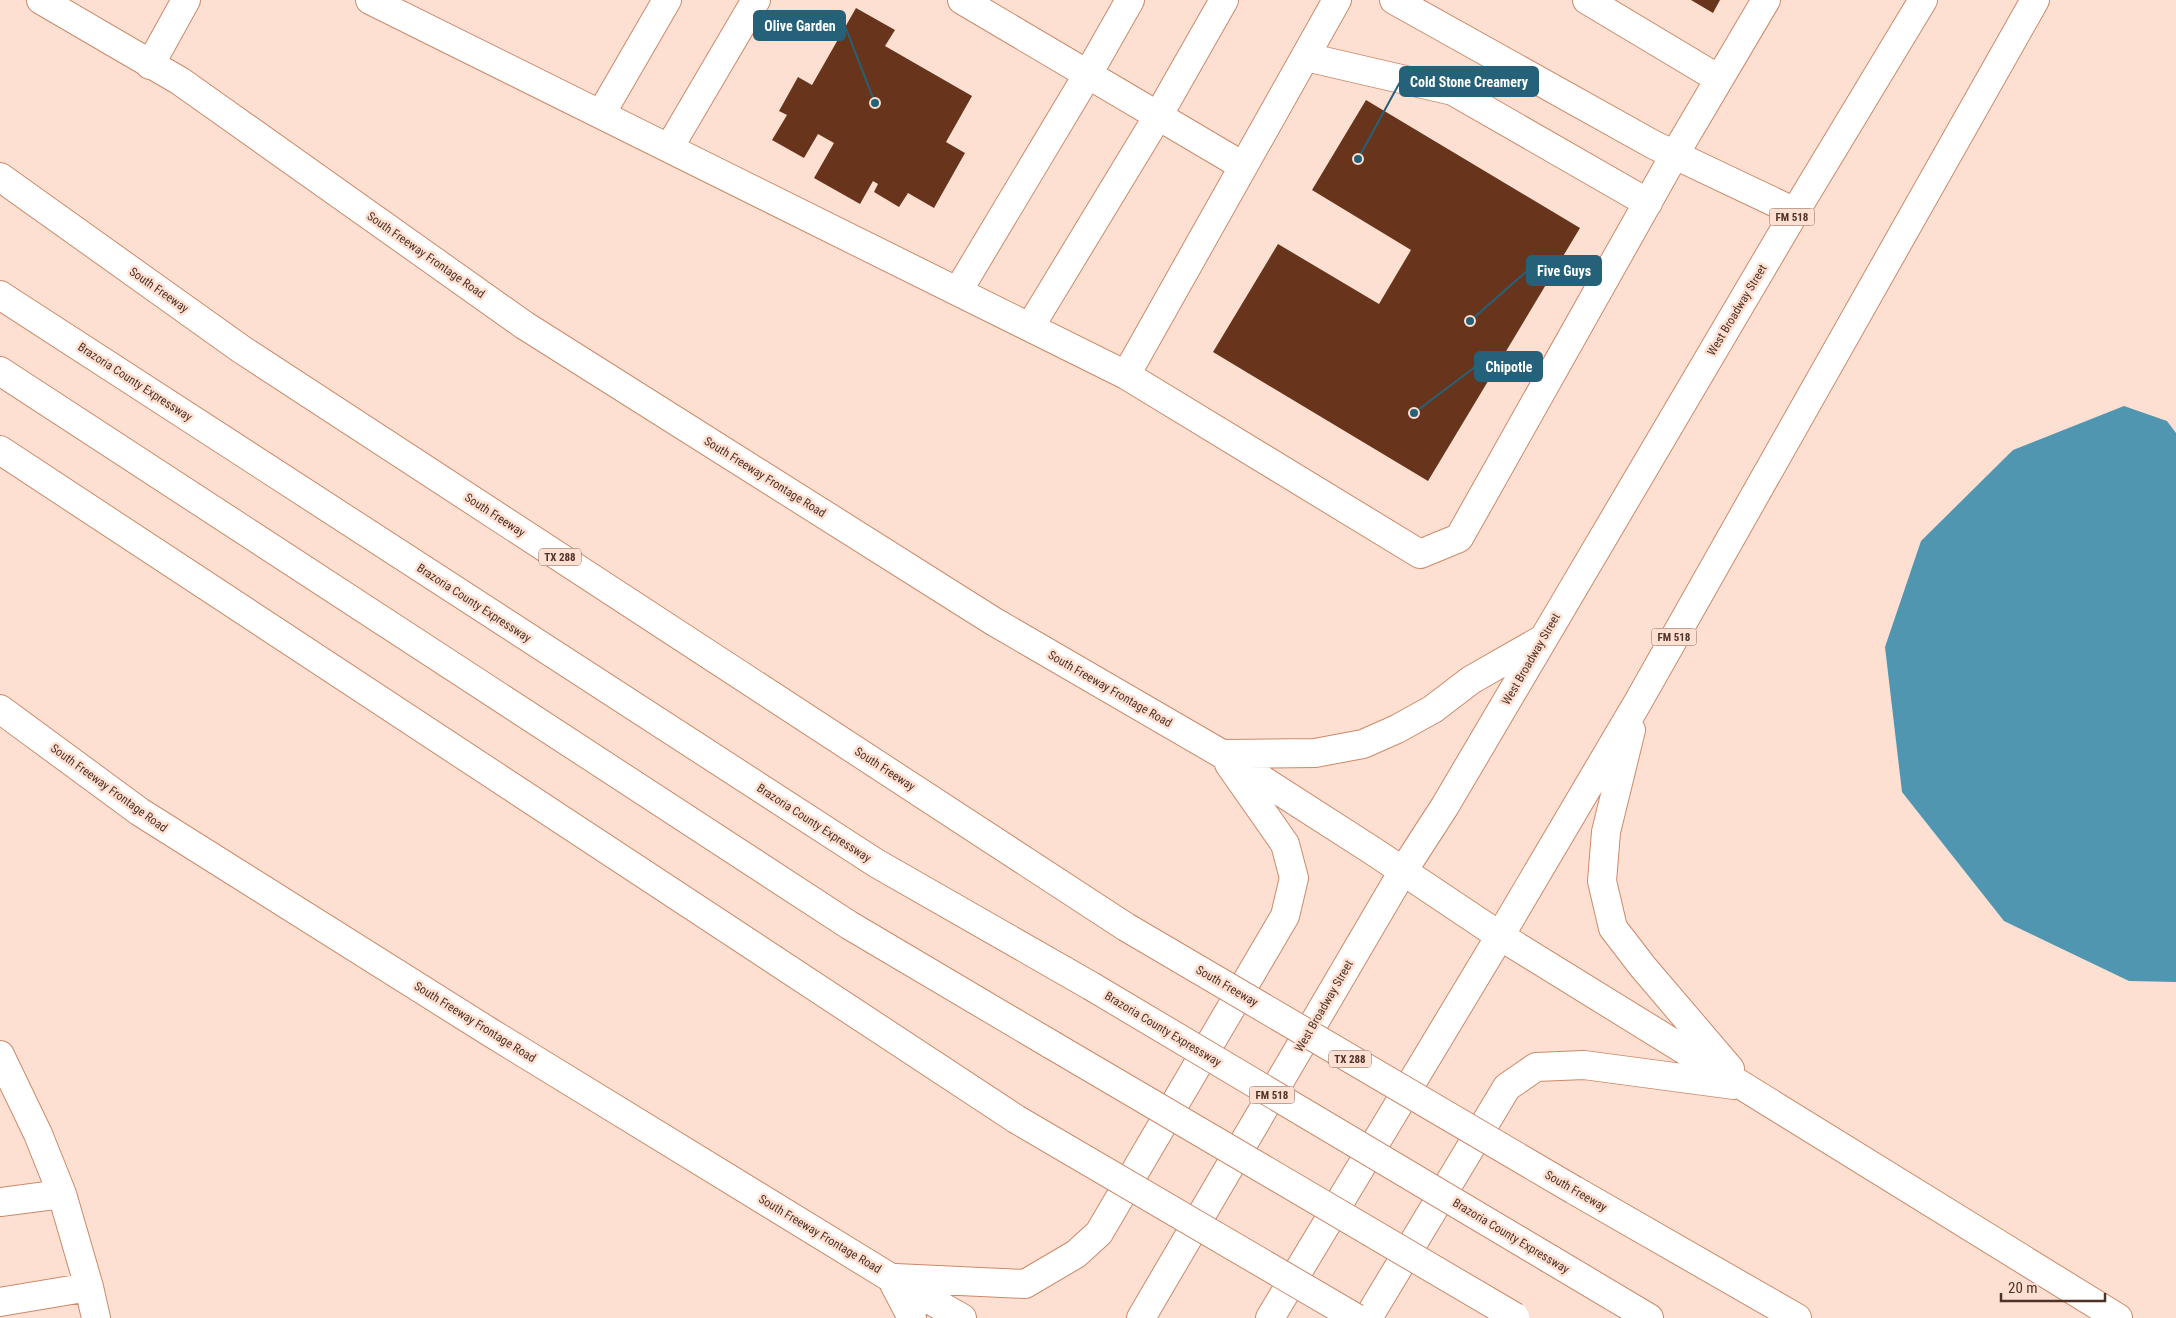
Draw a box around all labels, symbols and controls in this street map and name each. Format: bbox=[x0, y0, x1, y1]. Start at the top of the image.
callout: Olive Garden bbox=[754, 11, 845, 40]
text: Olive Garden bbox=[764, 18, 836, 34]
callout: Cold Stone Creamery bbox=[1400, 67, 1538, 96]
text: Cold Stone Creamery bbox=[1410, 74, 1529, 90]
road number: FM 518 bbox=[1770, 208, 1814, 226]
street label: South Freeway Frontage Road bbox=[364, 209, 488, 301]
callout: Five Guys bbox=[1527, 256, 1601, 285]
street label: West Broadway Street bbox=[1704, 262, 1770, 358]
text: Five Guys bbox=[1537, 263, 1591, 279]
street label: South Freeway bbox=[127, 264, 191, 316]
street label: Brazoria County Expressway bbox=[75, 340, 195, 424]
callout: Chipotle bbox=[1475, 352, 1542, 381]
text: Chipotle bbox=[1486, 359, 1533, 375]
street label: South Freeway Frontage Road bbox=[702, 434, 828, 520]
street label: South Freeway bbox=[462, 490, 528, 540]
road number: TX 288 bbox=[539, 548, 581, 566]
street label: Brazoria County Expressway bbox=[414, 561, 534, 645]
street label: West Broadway Street bbox=[1499, 610, 1563, 707]
road number: FM 518 bbox=[1652, 628, 1696, 646]
street label: South Freeway Frontage Road bbox=[1046, 648, 1174, 730]
street label: South Freeway Frontage Road bbox=[48, 741, 170, 835]
street label: South Freeway bbox=[852, 744, 918, 794]
street label: Brazoria County Expressway bbox=[754, 781, 874, 865]
street label: West Broadway Street bbox=[1292, 957, 1356, 1054]
street label: South Freeway bbox=[1194, 963, 1260, 1009]
street label: South Freeway Frontage Road bbox=[412, 979, 538, 1065]
street label: Brazoria County Expressway bbox=[1102, 989, 1224, 1069]
road number: TX 288 bbox=[1329, 1050, 1371, 1068]
road number: FM 518 bbox=[1250, 1086, 1294, 1104]
street label: South Freeway bbox=[1543, 1168, 1609, 1214]
street label: South Freeway Frontage Road bbox=[756, 1192, 884, 1276]
street label: Brazoria County Expressway bbox=[1450, 1196, 1572, 1276]
scale bar bbox=[2001, 1270, 2105, 1302]
text: 20 m bbox=[2008, 1279, 2038, 1297]

